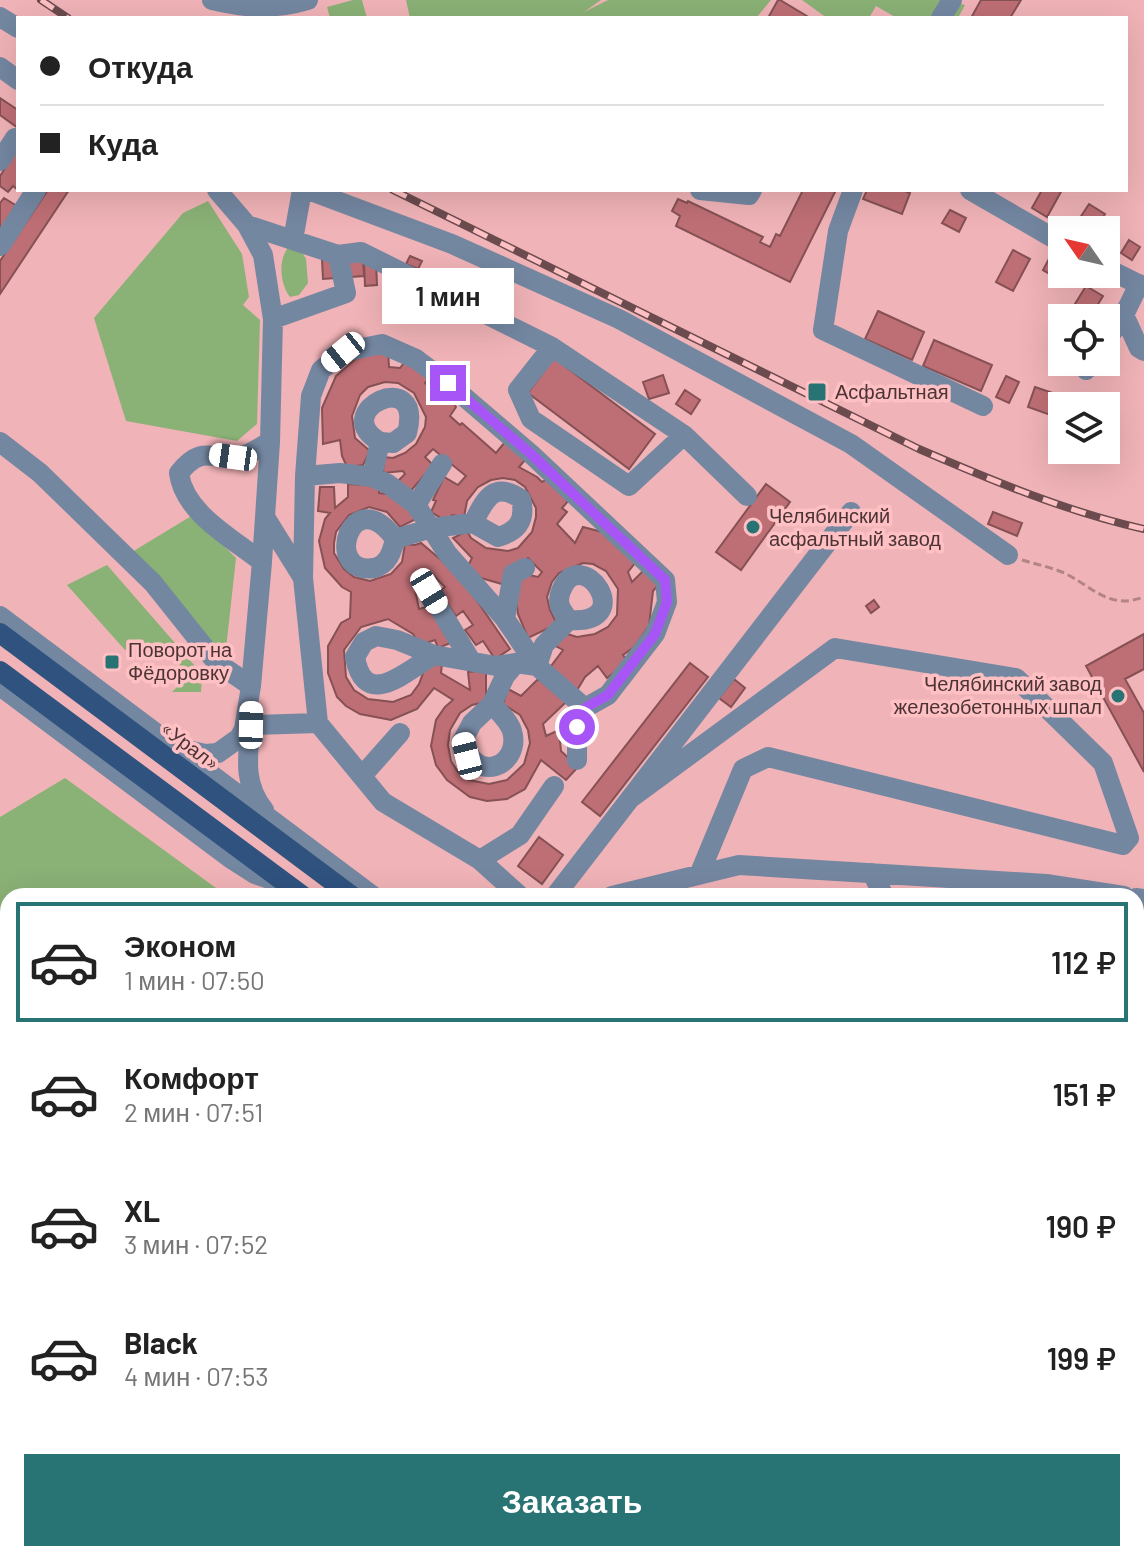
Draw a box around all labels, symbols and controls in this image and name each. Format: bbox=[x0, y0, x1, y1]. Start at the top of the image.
text: Откуда bbox=[88, 48, 193, 84]
text: Куда bbox=[88, 125, 158, 161]
north arrow bbox=[1048, 216, 1120, 288]
map controls bbox=[1048, 216, 1120, 464]
callout: 1 мин bbox=[382, 267, 514, 323]
text: 1 мин bbox=[415, 280, 481, 311]
button: locate bbox=[1048, 304, 1120, 376]
car bbox=[317, 328, 369, 376]
route end bbox=[430, 365, 466, 401]
place label: Асфальтная bbox=[835, 379, 949, 403]
marker: Асфальтная bbox=[806, 381, 828, 403]
button: layers bbox=[1048, 392, 1120, 464]
car bbox=[208, 442, 258, 472]
place label: Челябинский асфальтный завод bbox=[769, 503, 941, 550]
marker: Челябинский асфальтный завод bbox=[744, 518, 762, 536]
car bbox=[406, 564, 452, 618]
place label: Поворот на Фёдоровку bbox=[128, 637, 233, 684]
marker: Поворот на Фёдоровку bbox=[103, 653, 121, 671]
place label: Челябинский завод железобетонных шпал bbox=[894, 671, 1102, 718]
marker: Челябинский завод железобетонных шпал bbox=[1109, 687, 1127, 705]
car bbox=[239, 701, 263, 749]
route start bbox=[559, 709, 595, 745]
street label: «Урал» bbox=[156, 715, 225, 775]
car bbox=[450, 730, 484, 782]
icon: car bbox=[28, 926, 100, 998]
text: Эконом bbox=[124, 927, 237, 963]
text: 112 ₽ bbox=[1051, 944, 1116, 980]
text: 1 мин · 07:50 bbox=[124, 964, 265, 995]
icon: car bbox=[28, 1058, 100, 1130]
text: Комфорт bbox=[124, 1059, 259, 1095]
text: 151 ₽ bbox=[1052, 1076, 1116, 1112]
text: 2 мин · 07:51 bbox=[124, 1096, 263, 1127]
icon: car bbox=[28, 1190, 100, 1262]
text: XL bbox=[124, 1192, 160, 1228]
text: 190 ₽ bbox=[1046, 1208, 1116, 1244]
text: 3 мин · 07:52 bbox=[124, 1228, 268, 1259]
icon: car bbox=[28, 1322, 100, 1394]
text: Black bbox=[124, 1324, 198, 1360]
text: 199 ₽ bbox=[1047, 1340, 1116, 1376]
text: 4 мин · 07:53 bbox=[124, 1360, 269, 1391]
button: Заказать bbox=[24, 1454, 1120, 1546]

